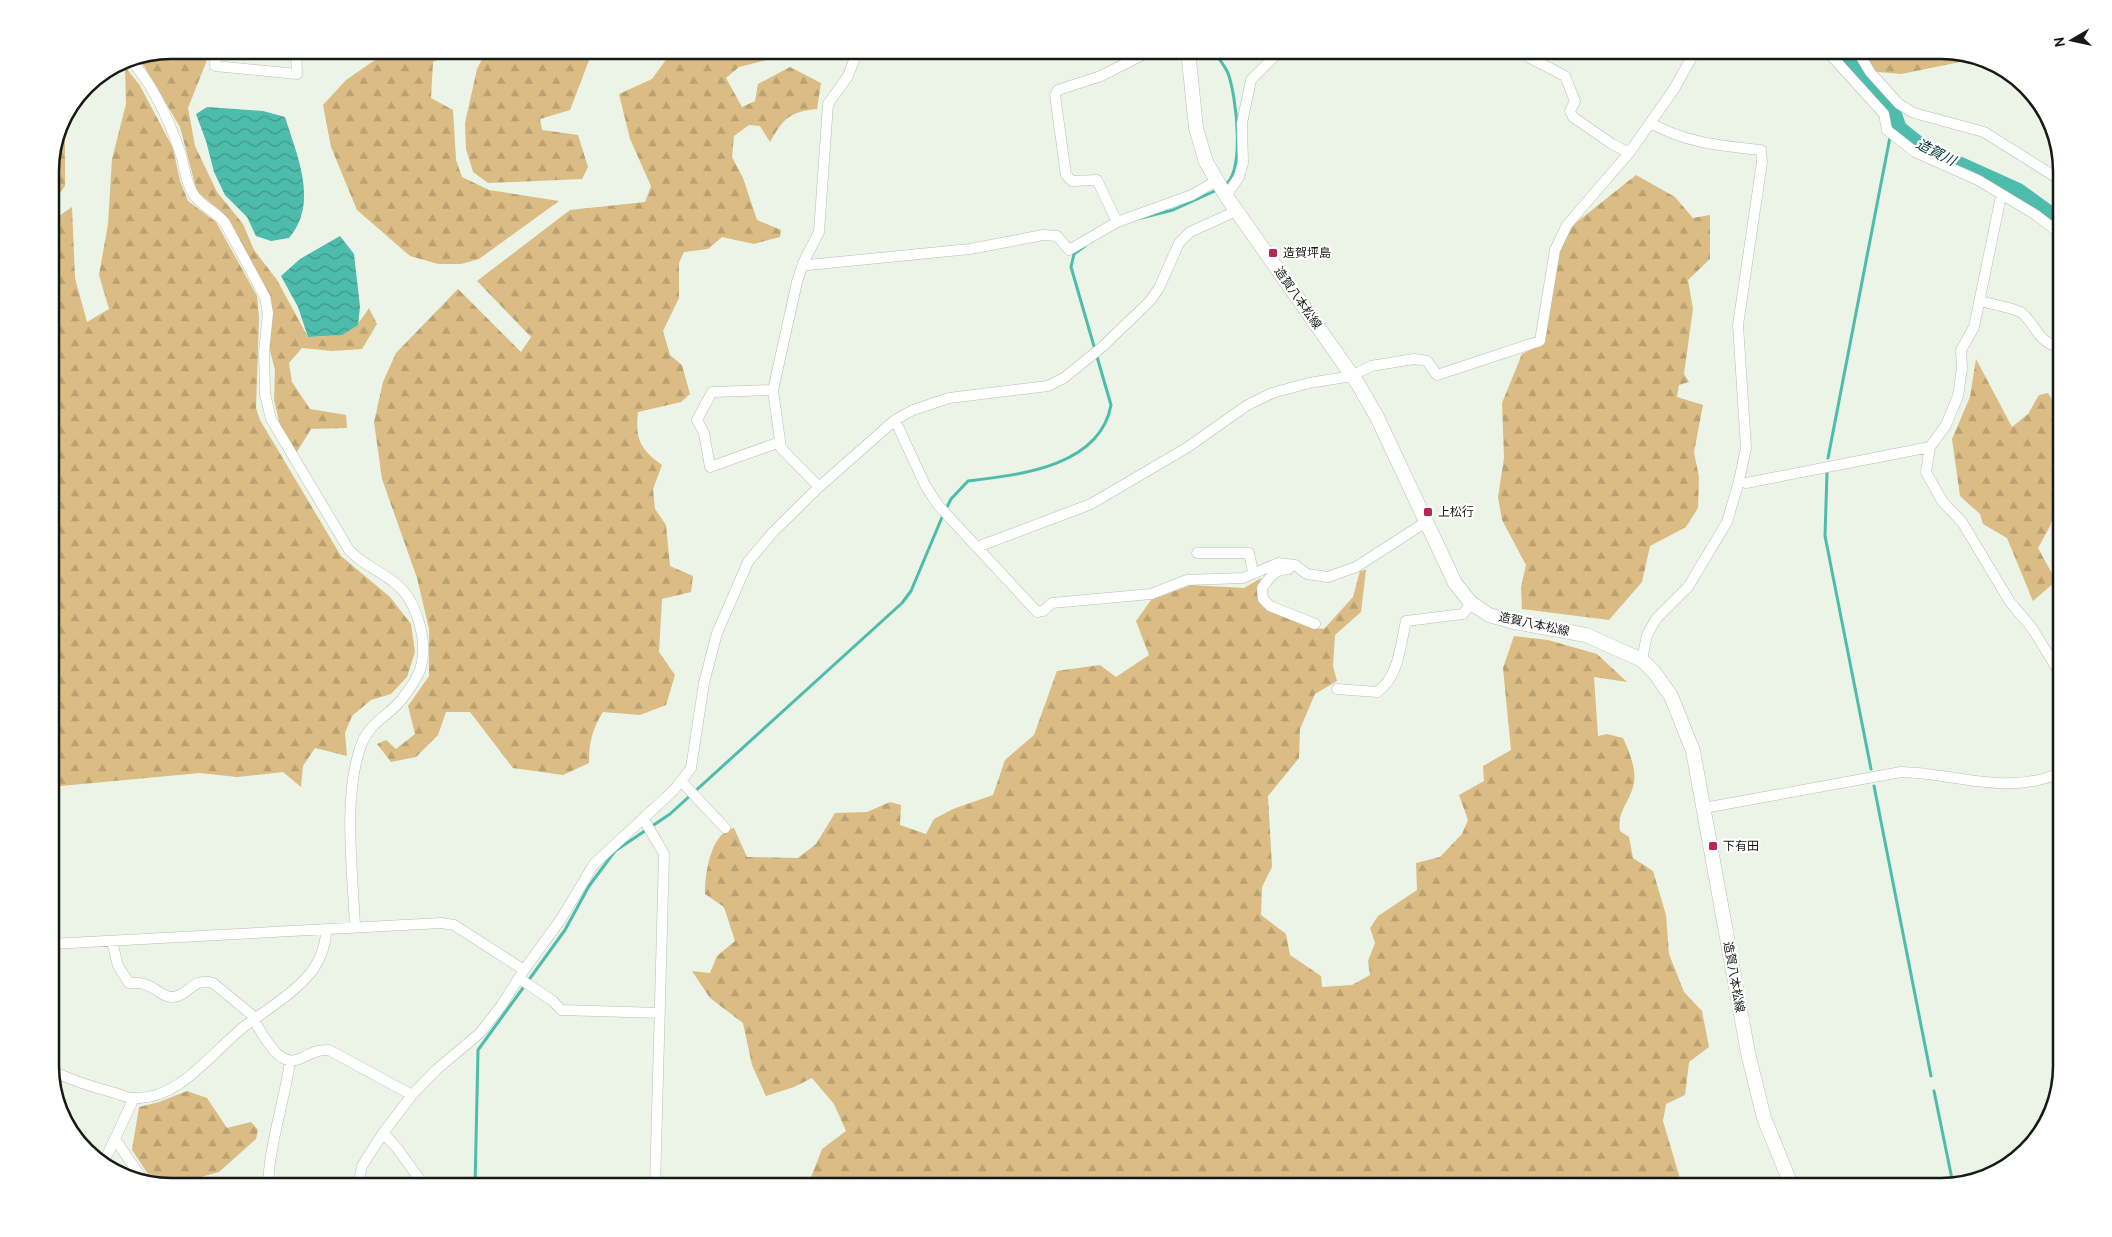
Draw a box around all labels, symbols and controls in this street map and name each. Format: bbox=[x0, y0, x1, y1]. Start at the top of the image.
north arrow bbox=[2047, 15, 2097, 65]
text: N bbox=[2051, 35, 2070, 48]
water label: 造賀川 bbox=[1913, 136, 1960, 171]
place label: 造賀坪島 bbox=[1283, 246, 1331, 262]
marker: 造賀坪島 bbox=[1267, 247, 1279, 259]
street label: 造賀八本松線 bbox=[1270, 264, 1324, 333]
place label: 上松行 bbox=[1438, 505, 1474, 521]
marker: 上松行 bbox=[1422, 506, 1434, 518]
street label: 造賀八本松線 bbox=[1497, 610, 1571, 640]
place label: 下有田 bbox=[1723, 839, 1759, 855]
marker: 下有田 bbox=[1707, 840, 1719, 852]
street label: 造賀八本松線 bbox=[1719, 940, 1747, 1014]

